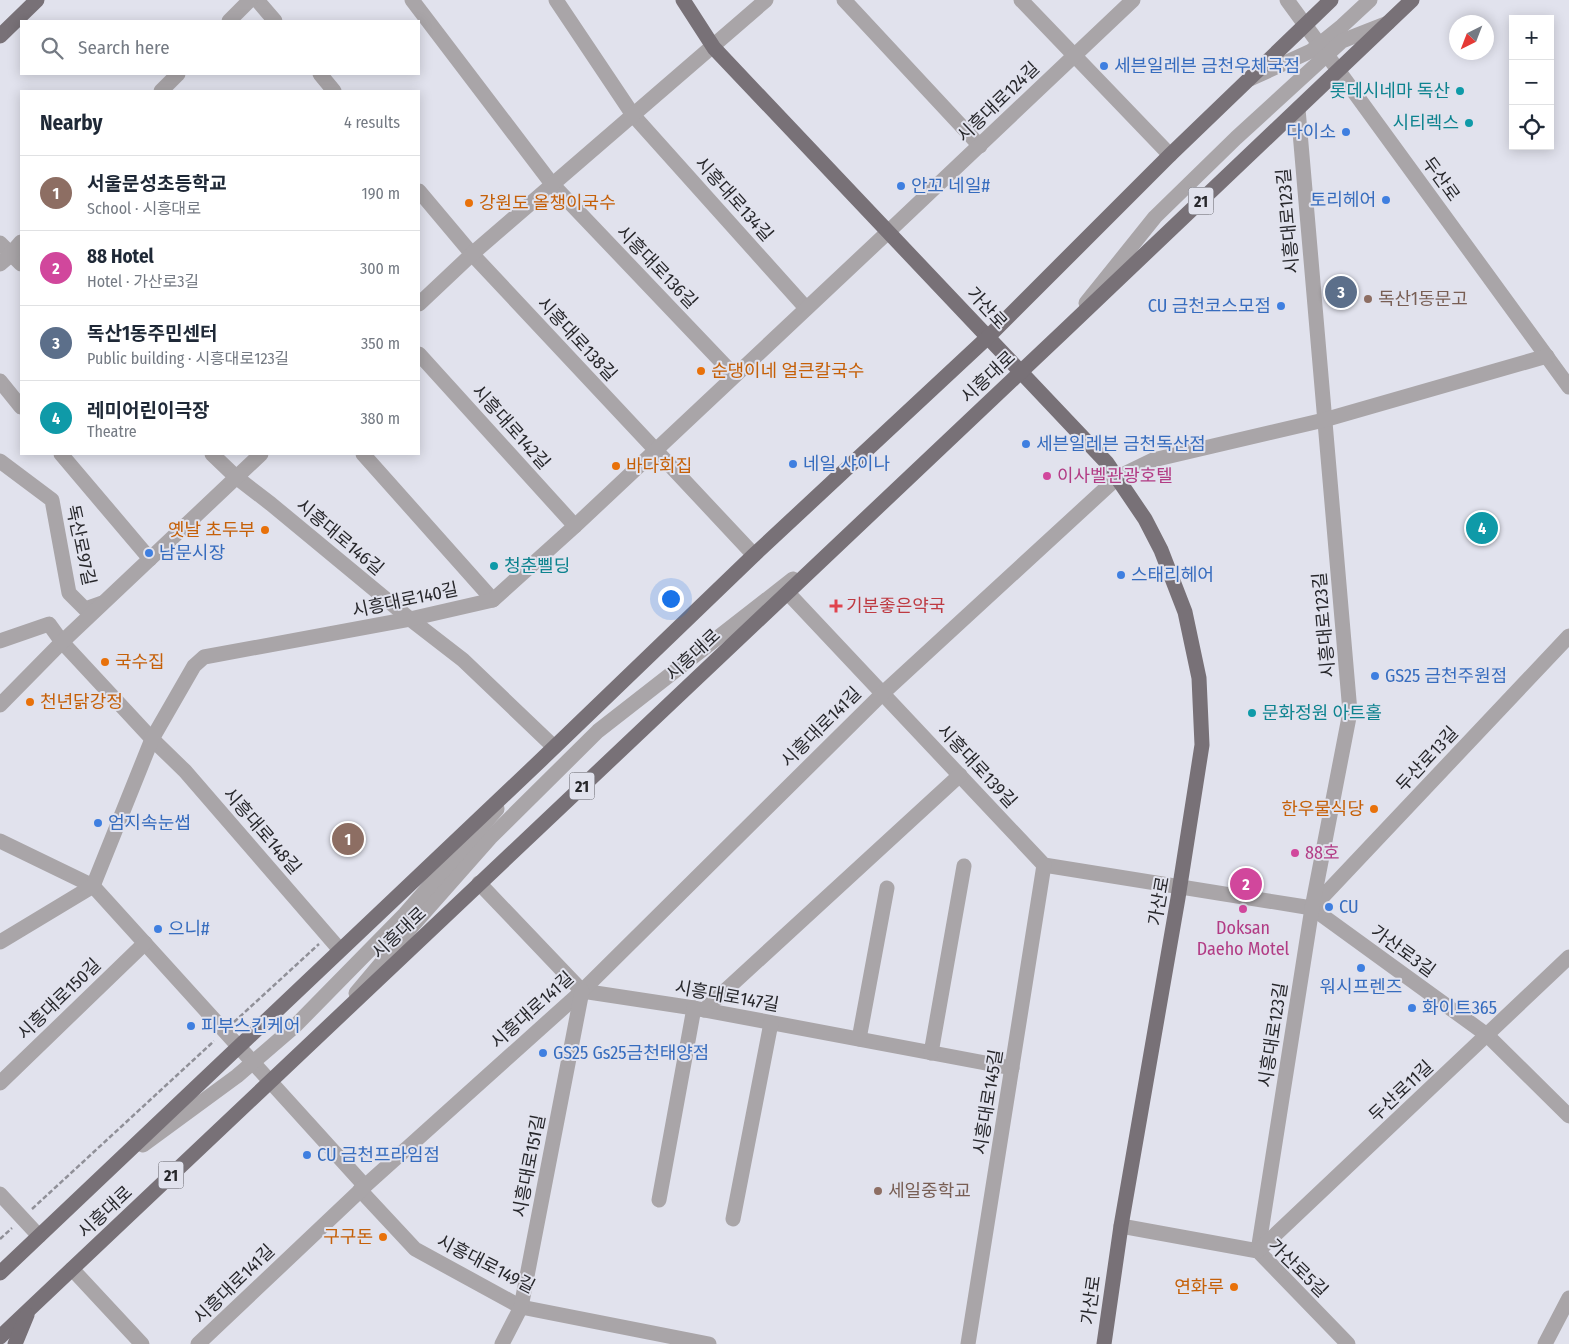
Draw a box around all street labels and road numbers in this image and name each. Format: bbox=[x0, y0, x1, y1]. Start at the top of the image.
street label: 시흥대로124길 bbox=[952, 57, 1044, 147]
street label: 시흥대로134길 bbox=[690, 152, 778, 246]
street label: 두산로 bbox=[1417, 152, 1465, 206]
street label: 시흥대로123길 bbox=[1272, 167, 1304, 275]
road number: 21 bbox=[1188, 188, 1214, 215]
street label: 시흥대로136길 bbox=[612, 221, 702, 313]
street label: 가산로 bbox=[962, 282, 1012, 334]
street label: 시흥대로138길 bbox=[532, 292, 622, 386]
street label: 시흥대로 bbox=[956, 346, 1020, 408]
street label: 시흥대로142길 bbox=[467, 380, 555, 474]
street label: 시흥대로146길 bbox=[292, 494, 388, 580]
street label: 독산로97길 bbox=[62, 503, 100, 587]
street label: 시흥대로123길 bbox=[1308, 571, 1340, 679]
street label: 시흥대로140길 bbox=[350, 578, 460, 622]
street label: 시흥대로 bbox=[661, 624, 725, 686]
street label: 시흥대로141길 bbox=[776, 682, 866, 772]
street label: 시흥대로139길 bbox=[933, 720, 1021, 812]
street label: 두산로13길 bbox=[1391, 722, 1463, 796]
road number: 21 bbox=[570, 772, 594, 799]
street label: 시흥대로148길 bbox=[218, 783, 306, 879]
street label: 가산로 bbox=[1144, 875, 1174, 927]
street label: 시흥대로 bbox=[367, 902, 431, 964]
street label: 가산로3길 bbox=[1366, 920, 1440, 982]
street label: 시흥대로150길 bbox=[13, 954, 105, 1044]
street label: 시흥대로141길 bbox=[486, 967, 578, 1053]
street label: 시흥대로147길 bbox=[673, 976, 781, 1016]
street label: 시흥대로123길 bbox=[1254, 981, 1292, 1089]
street label: 시흥대로145길 bbox=[969, 1048, 1007, 1156]
street label: 두산로11길 bbox=[1364, 1056, 1438, 1126]
street label: 시흥대로151길 bbox=[508, 1113, 550, 1219]
road number: 21 bbox=[158, 1162, 184, 1188]
street label: 시흥대로 bbox=[73, 1181, 137, 1243]
street label: 시흥대로149길 bbox=[433, 1230, 539, 1298]
street label: 가산로5길 bbox=[1264, 1234, 1332, 1302]
street label: 시흥대로141길 bbox=[189, 1240, 279, 1328]
street label: 가산로 bbox=[1077, 1274, 1105, 1326]

